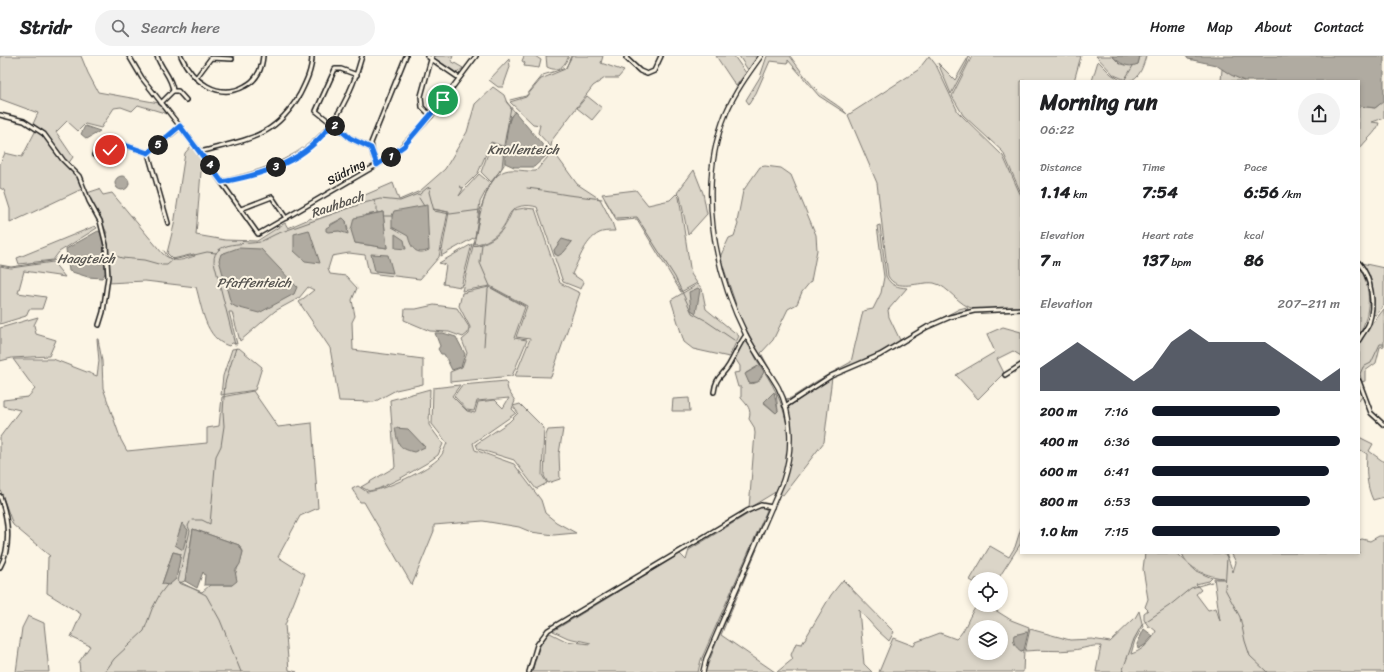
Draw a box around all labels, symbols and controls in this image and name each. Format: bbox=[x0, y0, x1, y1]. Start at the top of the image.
search box bbox=[95, 10, 375, 46]
text: Stridr bbox=[20, 11, 71, 44]
text: Search here bbox=[141, 15, 220, 41]
text: Home bbox=[1150, 15, 1185, 40]
text: Map bbox=[1207, 15, 1233, 40]
text: About bbox=[1255, 15, 1292, 40]
text: Contact bbox=[1314, 15, 1364, 40]
icon: search bbox=[109, 17, 131, 39]
pin bbox=[426, 83, 460, 117]
text: Morning run bbox=[1040, 83, 1158, 122]
icon: arrive bbox=[432, 89, 454, 111]
button: share bbox=[1298, 93, 1340, 135]
pin: 2 bbox=[325, 116, 345, 136]
text: 2 bbox=[332, 116, 338, 135]
text: 06:22 bbox=[1040, 118, 1075, 141]
pin bbox=[93, 133, 127, 167]
pin: 5 bbox=[148, 135, 168, 155]
text: 5 bbox=[155, 135, 161, 154]
water label: Knollenteich bbox=[487, 138, 560, 161]
icon: check bbox=[99, 139, 121, 161]
pin: 1 bbox=[381, 147, 401, 167]
text: 1 bbox=[389, 147, 393, 166]
street label: Südring bbox=[323, 153, 369, 191]
pin: 4 bbox=[200, 155, 220, 175]
text: 4 bbox=[207, 155, 213, 174]
pin: 3 bbox=[266, 157, 286, 177]
text: 3 bbox=[273, 157, 279, 176]
text: Distance bbox=[1040, 158, 1082, 177]
text: Time bbox=[1142, 158, 1165, 177]
text: Pace bbox=[1244, 158, 1267, 177]
text: 1.14 bbox=[1040, 177, 1070, 207]
text: 7:54 bbox=[1142, 177, 1178, 207]
text: 6:56 bbox=[1244, 177, 1279, 207]
water label: Rauhbach bbox=[307, 184, 368, 224]
text: km bbox=[1070, 185, 1088, 204]
text: /km bbox=[1279, 185, 1301, 204]
text: Elevation bbox=[1040, 226, 1085, 245]
text: Heart rate bbox=[1142, 226, 1194, 245]
text: kcal bbox=[1244, 226, 1264, 245]
text: 7 bbox=[1040, 245, 1050, 275]
text: 137 bbox=[1142, 245, 1168, 275]
text: 86 bbox=[1244, 245, 1264, 275]
water label: Haagteich bbox=[57, 247, 116, 270]
text: m bbox=[1050, 253, 1061, 272]
text: bpm bbox=[1168, 253, 1192, 272]
water label: Pfaffenteich bbox=[217, 271, 292, 294]
text: Elevation bbox=[1040, 292, 1093, 315]
text: 207–211 m bbox=[1277, 292, 1340, 315]
text: 200 m bbox=[1040, 400, 1077, 423]
text: 7:16 bbox=[1104, 400, 1128, 423]
text: 400 m bbox=[1040, 430, 1078, 453]
text: 6:36 bbox=[1104, 430, 1130, 453]
text: 600 m bbox=[1040, 460, 1077, 483]
text: 6:41 bbox=[1104, 460, 1129, 483]
text: 800 m bbox=[1040, 490, 1078, 513]
text: 6:53 bbox=[1104, 490, 1130, 513]
text: 1.0 km bbox=[1040, 520, 1078, 543]
text: 7:15 bbox=[1104, 520, 1129, 543]
map controls bbox=[968, 572, 1008, 660]
button: locate bbox=[968, 572, 1008, 612]
button: layers bbox=[968, 620, 1008, 660]

